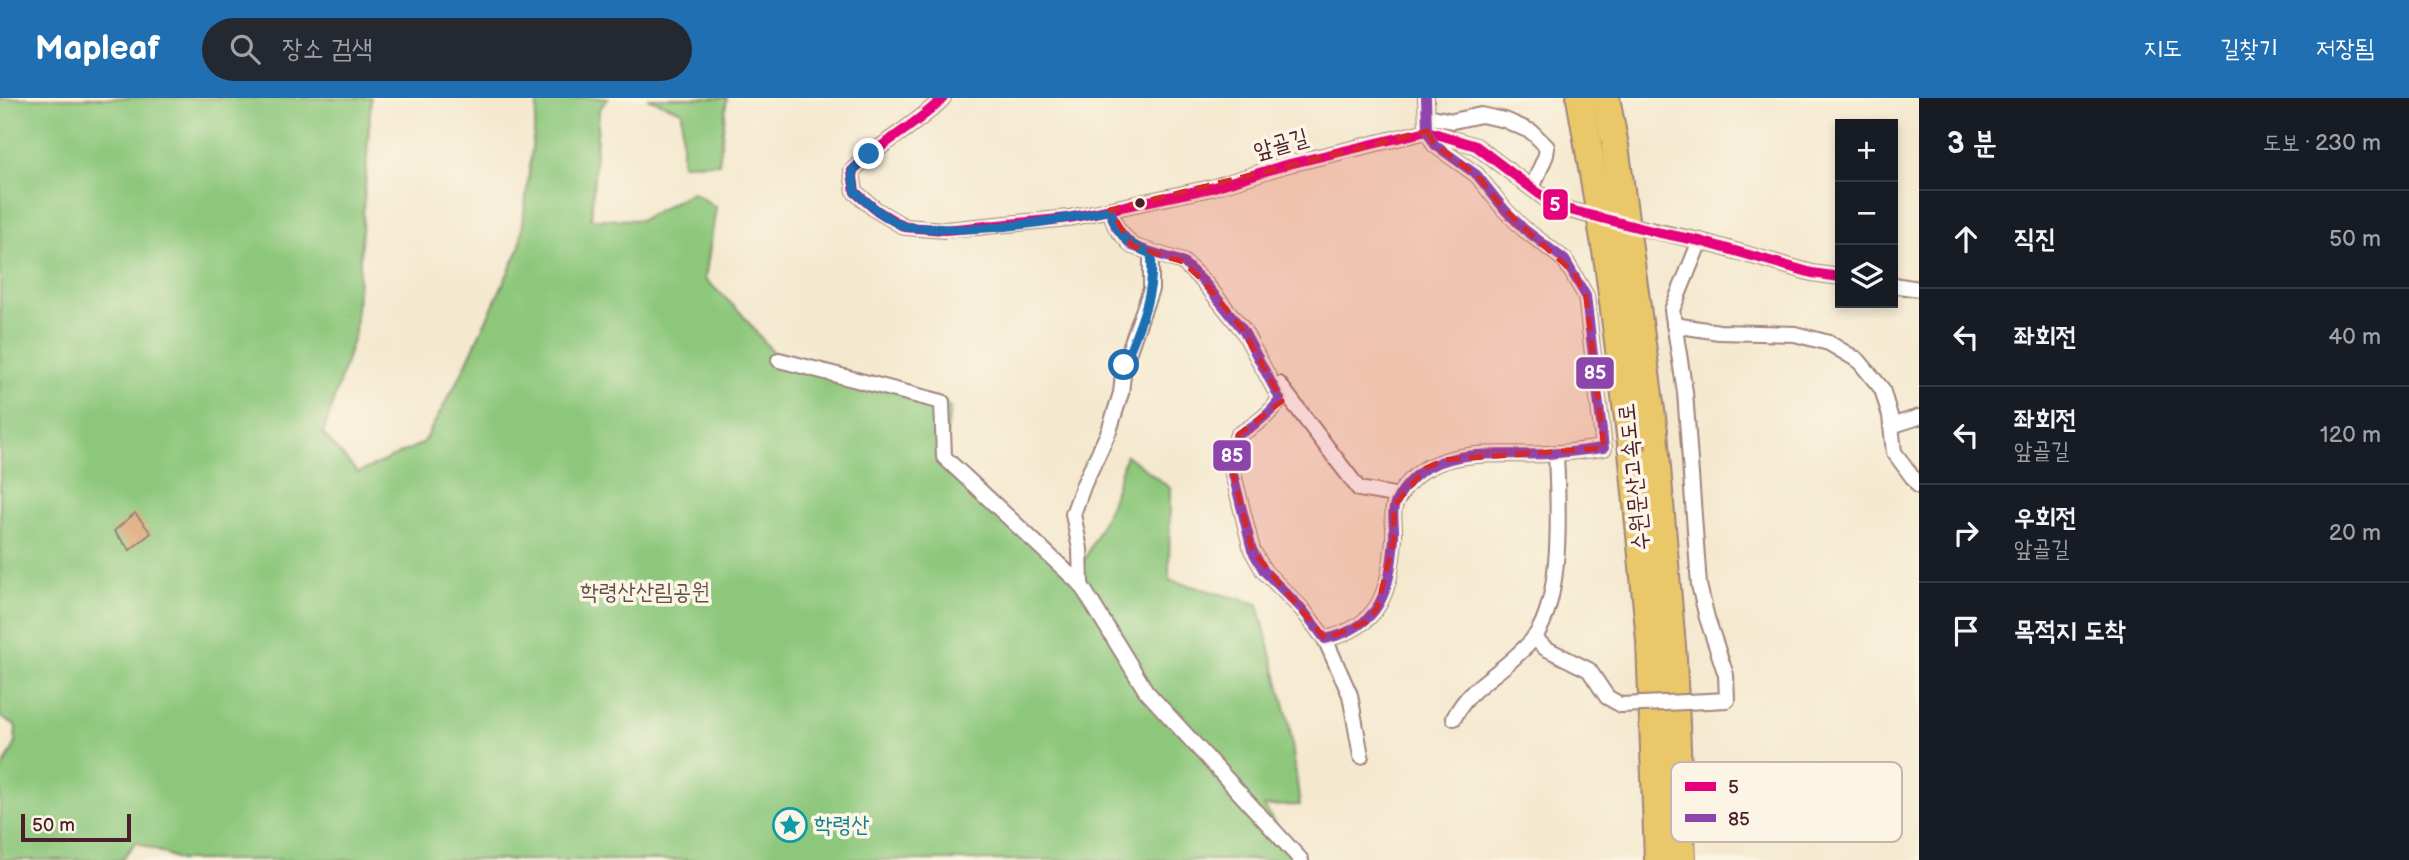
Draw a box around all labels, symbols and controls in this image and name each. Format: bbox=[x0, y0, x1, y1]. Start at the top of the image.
search box bbox=[202, 18, 692, 81]
text: Mapleaf bbox=[35, 29, 160, 69]
icon: search bbox=[226, 30, 264, 68]
text: 장소 검색 bbox=[282, 34, 373, 65]
text: 지도 bbox=[2144, 34, 2182, 63]
text: 길찾기 bbox=[2220, 34, 2278, 63]
text: 저장됨 bbox=[2316, 34, 2374, 63]
map controls bbox=[1835, 119, 1898, 308]
button: + bbox=[1835, 119, 1898, 182]
street label: 앞골길 bbox=[1250, 123, 1312, 165]
text: 3 분 bbox=[1947, 126, 1997, 162]
text: 도보 · 230 m bbox=[2263, 129, 2381, 157]
route end bbox=[853, 138, 884, 169]
button: − bbox=[1835, 182, 1898, 245]
line badge: 5 bbox=[1542, 188, 1569, 221]
text: 5 bbox=[1550, 194, 1561, 217]
unlabelled marker bbox=[1133, 196, 1147, 210]
icon: ahead bbox=[1947, 220, 1985, 258]
text: 직진 bbox=[2014, 224, 2056, 255]
text: 50 m bbox=[2329, 225, 2381, 253]
button: layers bbox=[1835, 245, 1898, 308]
icon: left bbox=[1947, 318, 1985, 356]
text: 좌회전 bbox=[2014, 322, 2077, 353]
text: 40 m bbox=[2328, 323, 2381, 351]
route start bbox=[1108, 349, 1139, 380]
line badge: 85 bbox=[1575, 356, 1615, 390]
text: 85 bbox=[1584, 362, 1606, 385]
street label: 수원문산고속도로 bbox=[1612, 402, 1656, 552]
text: 좌회전 bbox=[2014, 405, 2077, 436]
icon: left bbox=[1947, 416, 1985, 454]
text: 120 m bbox=[2320, 421, 2381, 449]
text: 앞골길 bbox=[2014, 437, 2070, 465]
line badge: 85 bbox=[1212, 439, 1252, 472]
text: 85 bbox=[1221, 445, 1243, 468]
text: 우회전 bbox=[2014, 503, 2077, 534]
icon: right bbox=[1947, 514, 1985, 552]
text: 20 m bbox=[2329, 519, 2381, 547]
text: 앞골길 bbox=[2014, 535, 2070, 563]
park label: 학령산산림공원 bbox=[580, 578, 710, 606]
icon: arrive bbox=[1947, 612, 1985, 650]
text: 목적지 도착 bbox=[2014, 616, 2126, 647]
legend bbox=[1671, 762, 1902, 842]
text: 5 bbox=[1728, 776, 1739, 799]
place icon: 학령산 bbox=[771, 806, 809, 844]
text: 85 bbox=[1728, 808, 1750, 831]
scale bar bbox=[21, 811, 131, 843]
place label: 학령산 bbox=[814, 811, 870, 839]
text: 50 m bbox=[32, 814, 75, 837]

